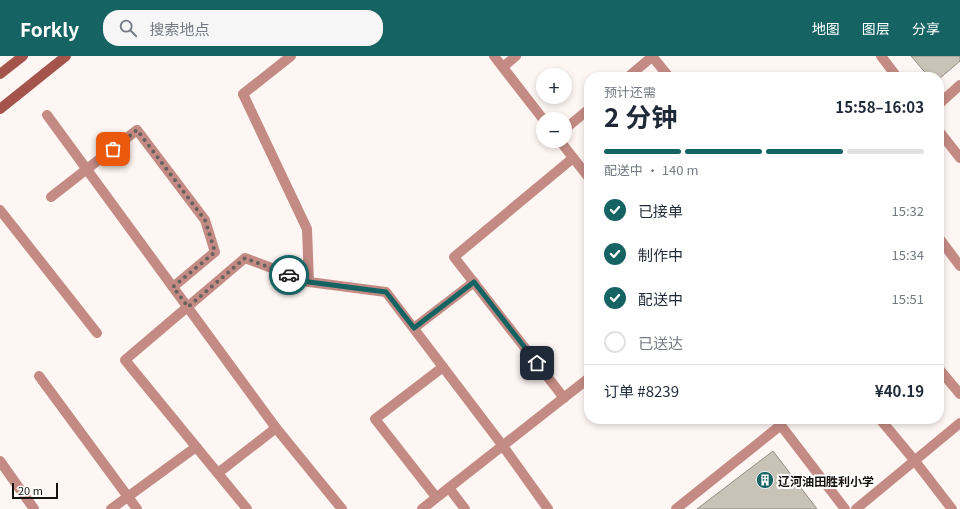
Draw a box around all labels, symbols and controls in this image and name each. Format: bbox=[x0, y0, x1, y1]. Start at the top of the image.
search box bbox=[103, 10, 383, 46]
text: Forkly bbox=[20, 15, 79, 42]
icon: search bbox=[117, 17, 139, 39]
text: 搜索地点 bbox=[149, 18, 209, 39]
text: 地图 bbox=[812, 18, 840, 38]
text: 图层 bbox=[862, 18, 890, 38]
text: 分享 bbox=[912, 18, 940, 38]
map controls bbox=[536, 68, 572, 148]
button: + bbox=[536, 68, 572, 104]
text: 预计还需 bbox=[604, 82, 656, 101]
text: 15:58–16:03 bbox=[835, 96, 924, 117]
text: 2 分钟 bbox=[604, 97, 677, 134]
button: − bbox=[536, 112, 572, 148]
pin bbox=[96, 132, 130, 166]
icon: bag bbox=[102, 138, 124, 160]
text: 配送中 · 140 m bbox=[604, 160, 698, 179]
icon: check bbox=[604, 199, 626, 221]
text: 已接单 bbox=[638, 200, 683, 221]
text: 15:32 bbox=[892, 201, 924, 220]
icon: check bbox=[604, 243, 626, 265]
text: 制作中 bbox=[638, 244, 683, 265]
text: 15:34 bbox=[892, 245, 924, 264]
courier bbox=[269, 255, 309, 295]
icon: car bbox=[278, 264, 300, 286]
icon: check bbox=[604, 287, 626, 309]
text: 配送中 bbox=[638, 288, 683, 309]
text: 15:51 bbox=[892, 289, 924, 308]
text: 已送达 bbox=[638, 332, 683, 353]
pin bbox=[520, 346, 554, 380]
icon: home bbox=[526, 352, 548, 374]
text: 订单 #8239 bbox=[604, 380, 679, 401]
text: ¥40.19 bbox=[875, 380, 924, 401]
building icon: 辽河油田胜利小学 bbox=[755, 470, 775, 490]
place label: 辽河油田胜利小学 bbox=[778, 472, 874, 489]
scale bar bbox=[12, 481, 58, 500]
text: 20 m bbox=[18, 482, 43, 498]

